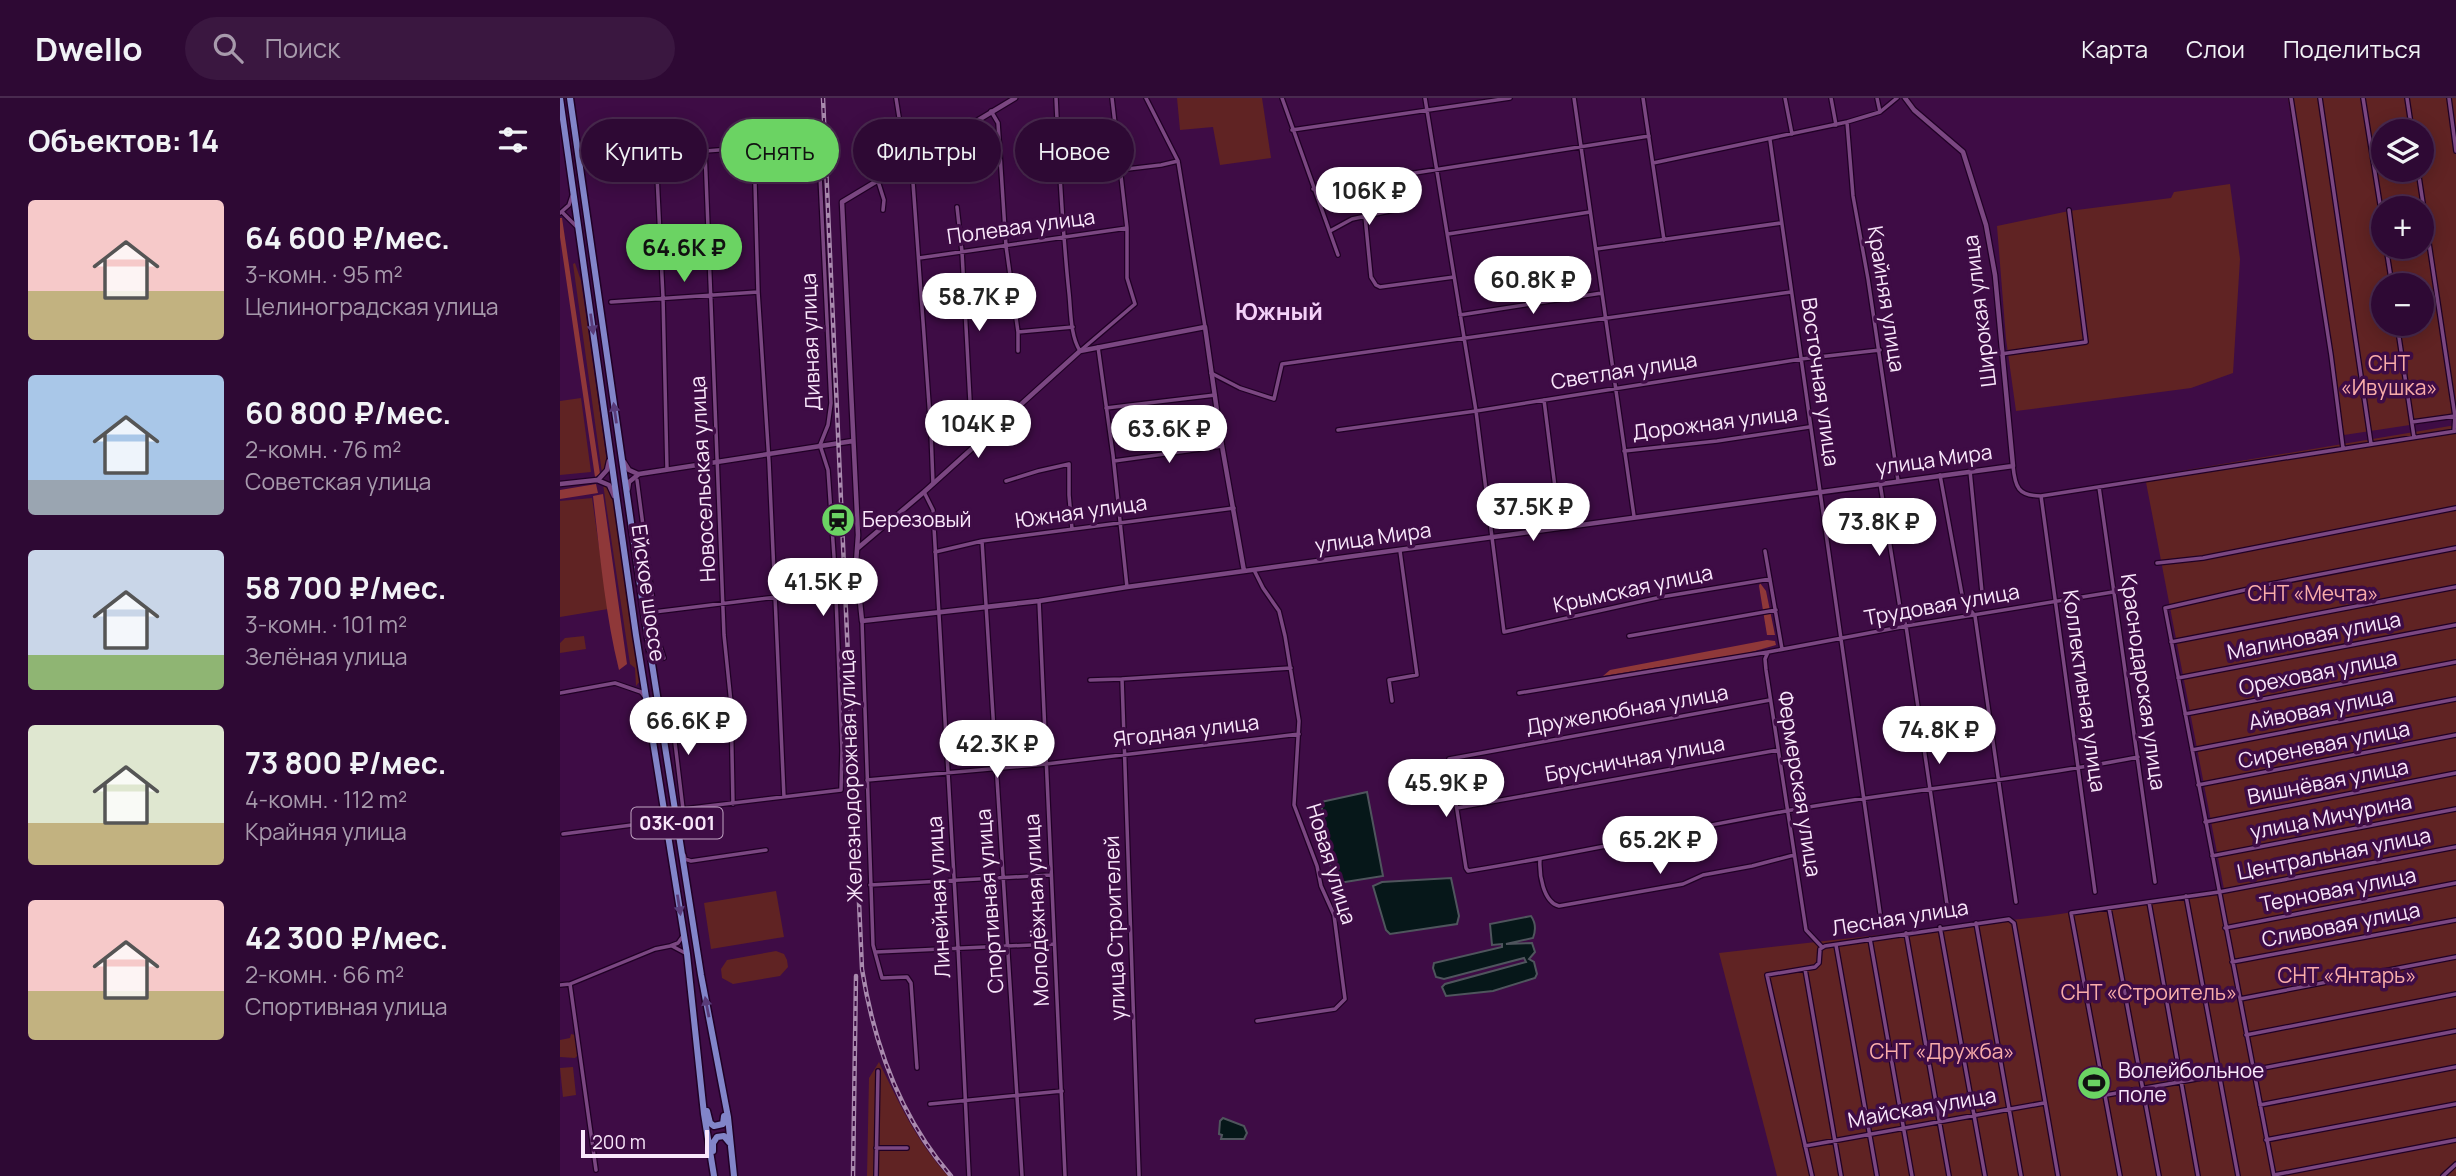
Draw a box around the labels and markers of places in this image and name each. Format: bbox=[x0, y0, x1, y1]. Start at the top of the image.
pin: 106K ₽ bbox=[1312, 167, 1426, 227]
pin: 64.6K ₽ bbox=[619, 225, 749, 284]
pin: 60.8K ₽ bbox=[1468, 256, 1598, 316]
pin: 58.7K ₽ bbox=[914, 274, 1044, 333]
pin: 104K ₽ bbox=[921, 400, 1035, 460]
pin: 63.6K ₽ bbox=[1104, 406, 1234, 465]
pin: 37.5K ₽ bbox=[1468, 484, 1598, 543]
pin: 73.8K ₽ bbox=[1814, 498, 1944, 558]
station icon: Березовый bbox=[819, 501, 857, 539]
place label: Березовый bbox=[862, 505, 972, 533]
pin: 41.5K ₽ bbox=[758, 559, 888, 618]
pin: 66.6K ₽ bbox=[623, 698, 753, 757]
pin: 74.8K ₽ bbox=[1874, 706, 2004, 766]
pin: 42.3K ₽ bbox=[932, 720, 1062, 780]
pin: 45.9K ₽ bbox=[1381, 760, 1511, 819]
pin: 65.2K ₽ bbox=[1595, 816, 1725, 876]
place label: Волейбольное поле bbox=[2118, 1056, 2264, 1108]
sports icon: Волейбольное поле bbox=[2075, 1064, 2113, 1102]

